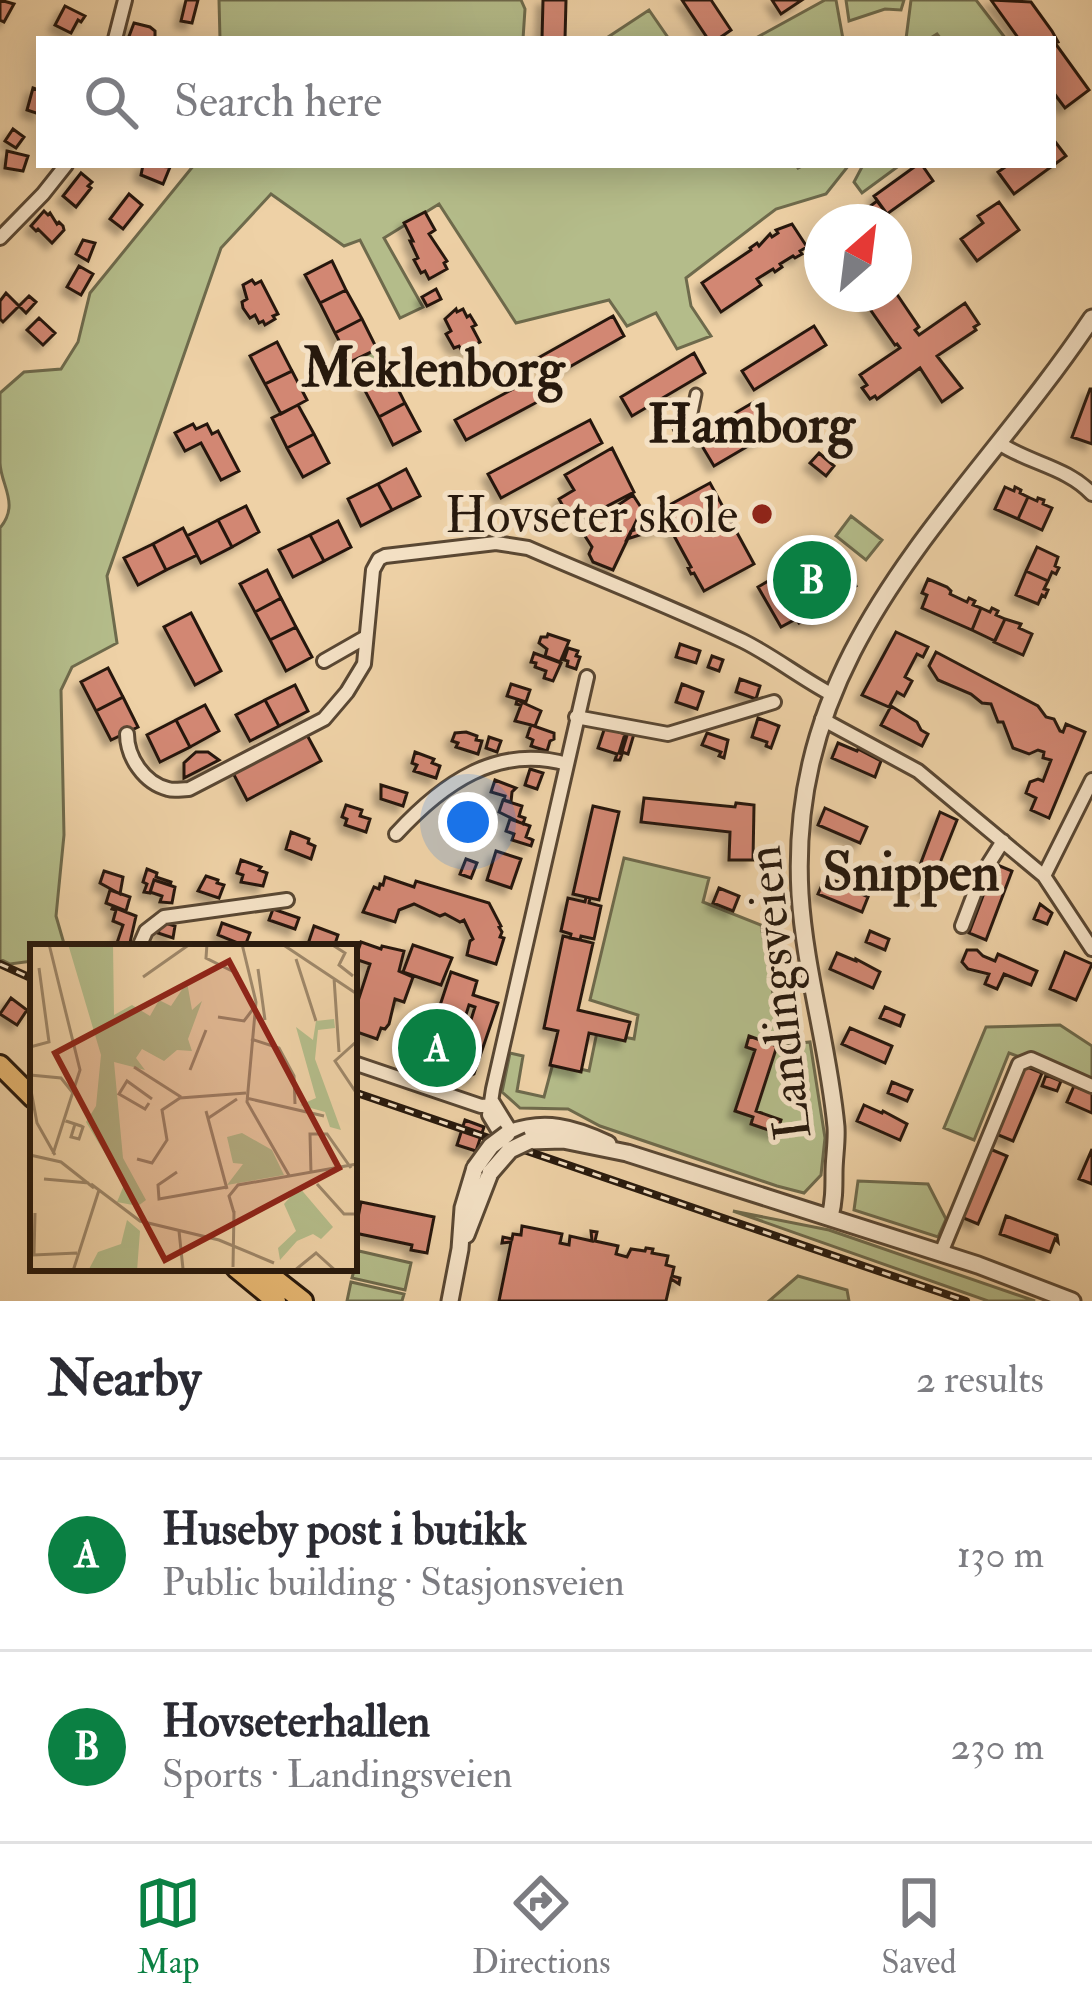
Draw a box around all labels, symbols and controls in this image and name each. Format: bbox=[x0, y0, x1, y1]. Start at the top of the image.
search box bbox=[36, 36, 1056, 168]
icon: search bbox=[78, 69, 144, 135]
text: Search here bbox=[174, 74, 382, 130]
north arrow bbox=[804, 204, 912, 312]
district label: Meklenborg bbox=[301, 335, 567, 403]
district label: Hamborg bbox=[647, 391, 857, 459]
place label: Hovseter skole bbox=[445, 484, 738, 548]
marker: Hovseter skole bbox=[749, 501, 775, 527]
pin: B bbox=[773, 535, 851, 625]
your location bbox=[438, 792, 498, 852]
district label: Snippen bbox=[822, 839, 1000, 908]
street label: Landingsveien bbox=[732, 843, 826, 1143]
inset map bbox=[30, 944, 357, 1271]
pin: A bbox=[398, 1003, 476, 1093]
text: Nearby bbox=[48, 1347, 201, 1411]
text: 2 results bbox=[916, 1355, 1044, 1404]
text: Huseby post i butikk bbox=[162, 1502, 527, 1558]
text: A bbox=[75, 1530, 99, 1579]
text: 130 m bbox=[957, 1530, 1044, 1579]
text: Public building · Stasjonsveien bbox=[162, 1558, 625, 1607]
text: Hovseterhallen bbox=[162, 1694, 430, 1750]
text: B bbox=[74, 1722, 100, 1771]
text: 230 m bbox=[951, 1722, 1044, 1771]
text: Sports · Landingsveien bbox=[162, 1750, 513, 1799]
tab: Map bbox=[135, 1870, 201, 1983]
tab: Directions bbox=[472, 1870, 611, 1983]
tab: Saved bbox=[881, 1870, 957, 1983]

